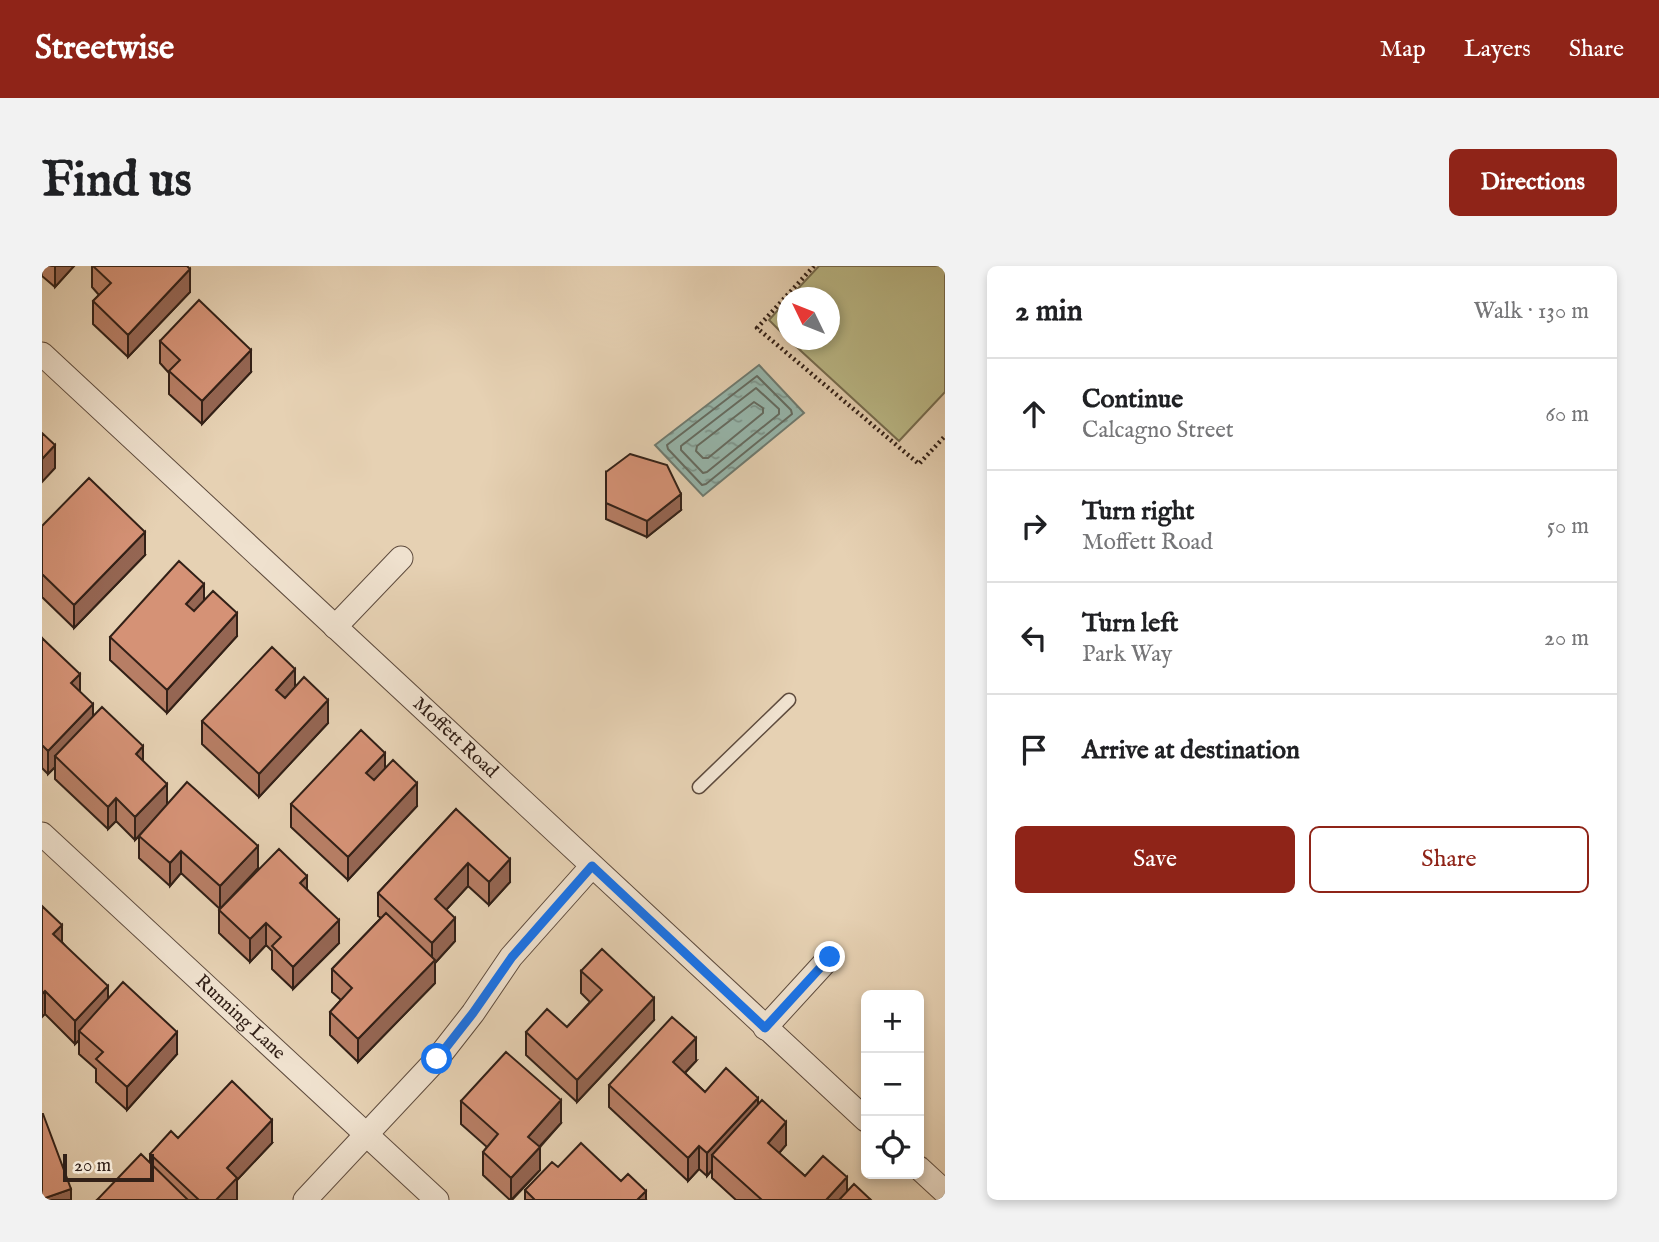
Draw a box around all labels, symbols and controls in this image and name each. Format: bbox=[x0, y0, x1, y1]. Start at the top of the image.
text: Streetwise bbox=[35, 28, 174, 70]
text: Map bbox=[1380, 34, 1426, 65]
text: Layers bbox=[1464, 34, 1531, 65]
text: Share bbox=[1569, 34, 1624, 65]
button: Directions bbox=[1449, 149, 1617, 216]
text: Find us bbox=[42, 151, 192, 213]
north arrow bbox=[777, 287, 840, 350]
text: 2 min bbox=[1015, 293, 1083, 331]
text: Walk · 130 m bbox=[1474, 297, 1589, 326]
text: Continue bbox=[1082, 383, 1183, 416]
icon: ahead bbox=[1015, 395, 1053, 433]
text: 60 m bbox=[1545, 400, 1589, 429]
text: Calcagno Street bbox=[1082, 416, 1234, 445]
text: Turn right bbox=[1082, 495, 1195, 528]
icon: right bbox=[1015, 507, 1053, 545]
text: 50 m bbox=[1547, 512, 1589, 541]
text: Moffett Road bbox=[1082, 528, 1213, 557]
text: Turn left bbox=[1082, 607, 1179, 640]
icon: left bbox=[1015, 619, 1053, 657]
text: 20 m bbox=[1544, 624, 1589, 653]
text: Park Way bbox=[1082, 640, 1172, 669]
street label: Moffett Road bbox=[407, 692, 503, 784]
icon: arrive bbox=[1015, 731, 1053, 769]
text: Arrive at destination bbox=[1082, 734, 1300, 767]
button: Save bbox=[1015, 826, 1295, 893]
button: Share bbox=[1309, 826, 1589, 893]
route end bbox=[814, 941, 845, 972]
street label: Running Lane bbox=[190, 970, 290, 1065]
map controls bbox=[861, 990, 924, 1179]
button: + bbox=[861, 990, 924, 1053]
route start bbox=[421, 1043, 452, 1074]
button: − bbox=[861, 1053, 924, 1116]
button: locate bbox=[861, 1116, 924, 1179]
scale bar bbox=[63, 1151, 154, 1183]
text: 20 m bbox=[74, 1154, 111, 1178]

